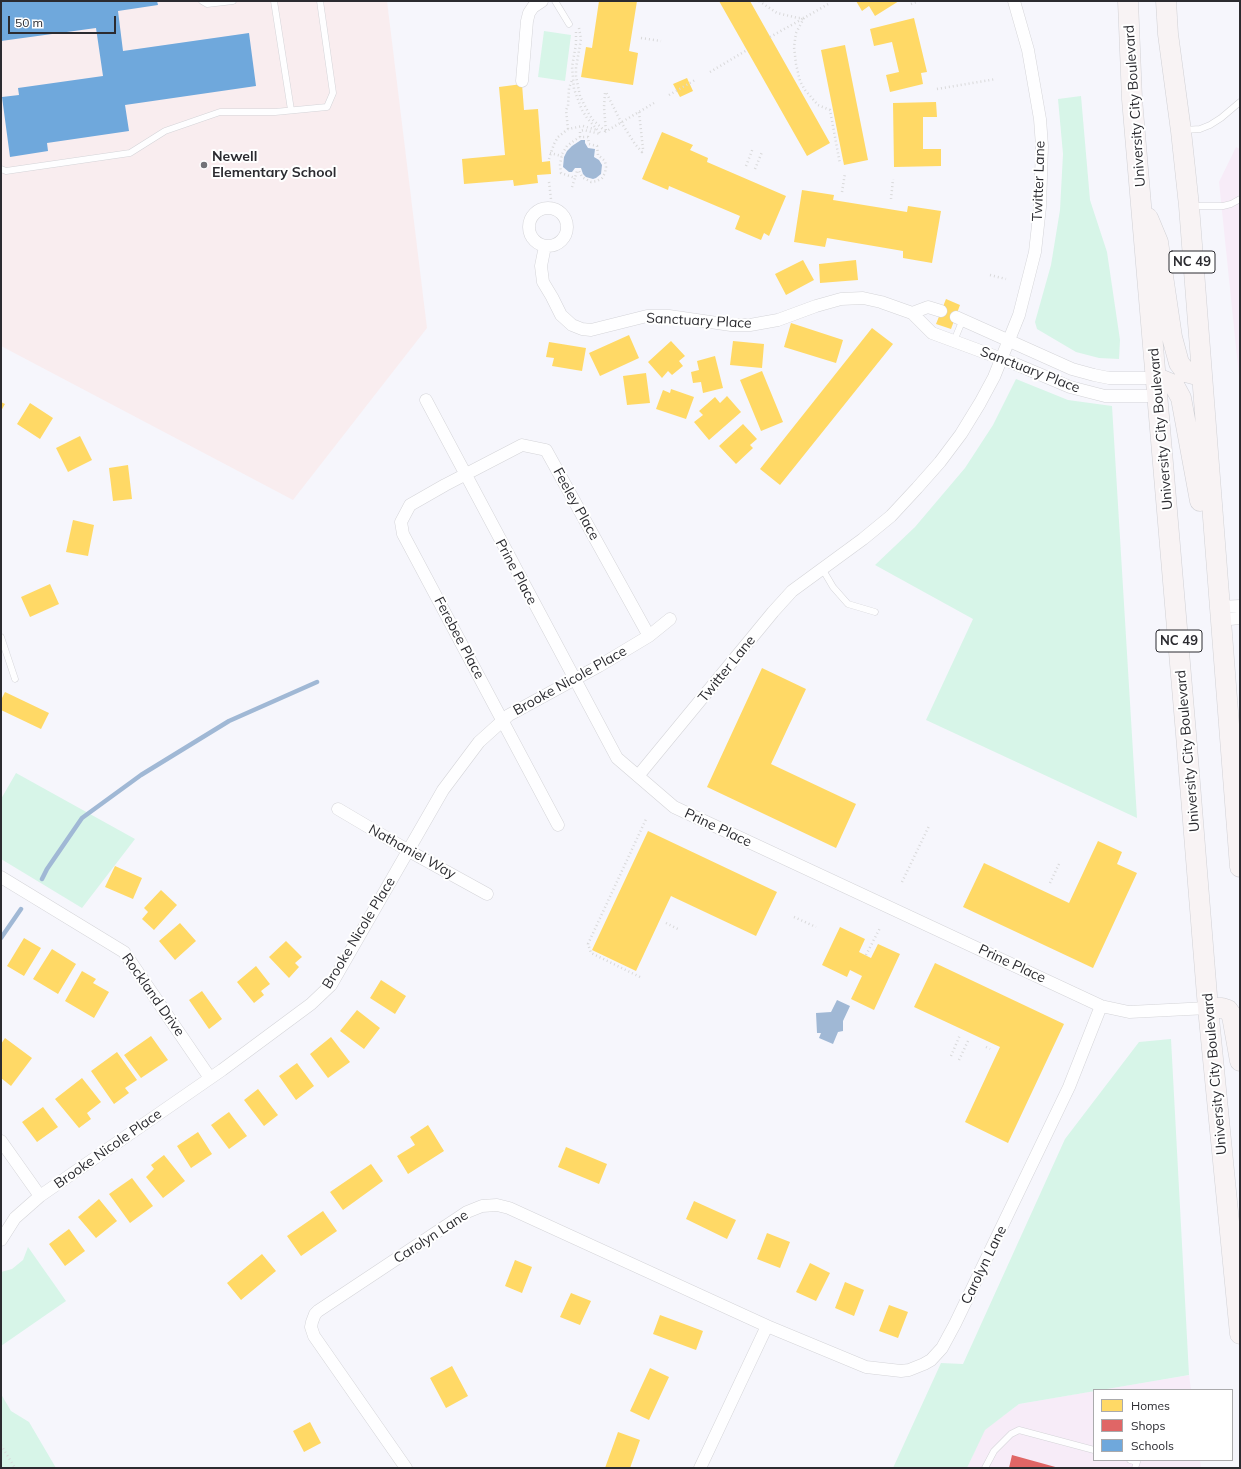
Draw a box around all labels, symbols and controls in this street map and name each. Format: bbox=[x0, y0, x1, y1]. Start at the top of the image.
scale bar bbox=[10, 8, 118, 34]
text: 50 m bbox=[15, 15, 43, 30]
street label: University City Boulevard bbox=[1121, 24, 1149, 188]
street label: Twitter Lane bbox=[1029, 140, 1049, 222]
place label: Newell Elementary School bbox=[212, 149, 336, 182]
marker: Newell Elementary School bbox=[199, 160, 209, 170]
road number: NC 49 bbox=[1169, 251, 1215, 273]
street label: Sanctuary Place bbox=[646, 310, 752, 332]
street label: Sanctuary Place bbox=[978, 343, 1082, 397]
street label: University City Boulevard bbox=[1146, 347, 1176, 511]
street label: Feeley Place bbox=[549, 465, 603, 543]
street label: Prine Place bbox=[492, 536, 540, 608]
street label: Ferebee Place bbox=[430, 594, 488, 682]
road number: NC 49 bbox=[1156, 630, 1202, 652]
street label: Twitter Lane bbox=[695, 632, 759, 706]
street label: Brooke Nicole Place bbox=[510, 643, 630, 719]
street label: University City Boulevard bbox=[1173, 669, 1203, 833]
street label: Prine Place bbox=[682, 805, 754, 851]
street label: Nathaniel Way bbox=[365, 821, 459, 883]
street label: Brooke Nicole Place bbox=[319, 874, 399, 992]
street label: Prine Place bbox=[976, 941, 1048, 987]
street label: Rockland Drive bbox=[118, 950, 188, 1040]
street label: University City Boulevard bbox=[1200, 992, 1230, 1156]
street label: Brooke Nicole Place bbox=[51, 1106, 165, 1192]
street label: Carolyn Lane bbox=[391, 1207, 471, 1267]
street label: Carolyn Lane bbox=[958, 1223, 1010, 1307]
legend bbox=[1093, 1389, 1233, 1461]
text: Homes bbox=[1131, 1398, 1170, 1413]
text: Shops bbox=[1131, 1418, 1166, 1433]
text: Schools bbox=[1131, 1438, 1174, 1453]

